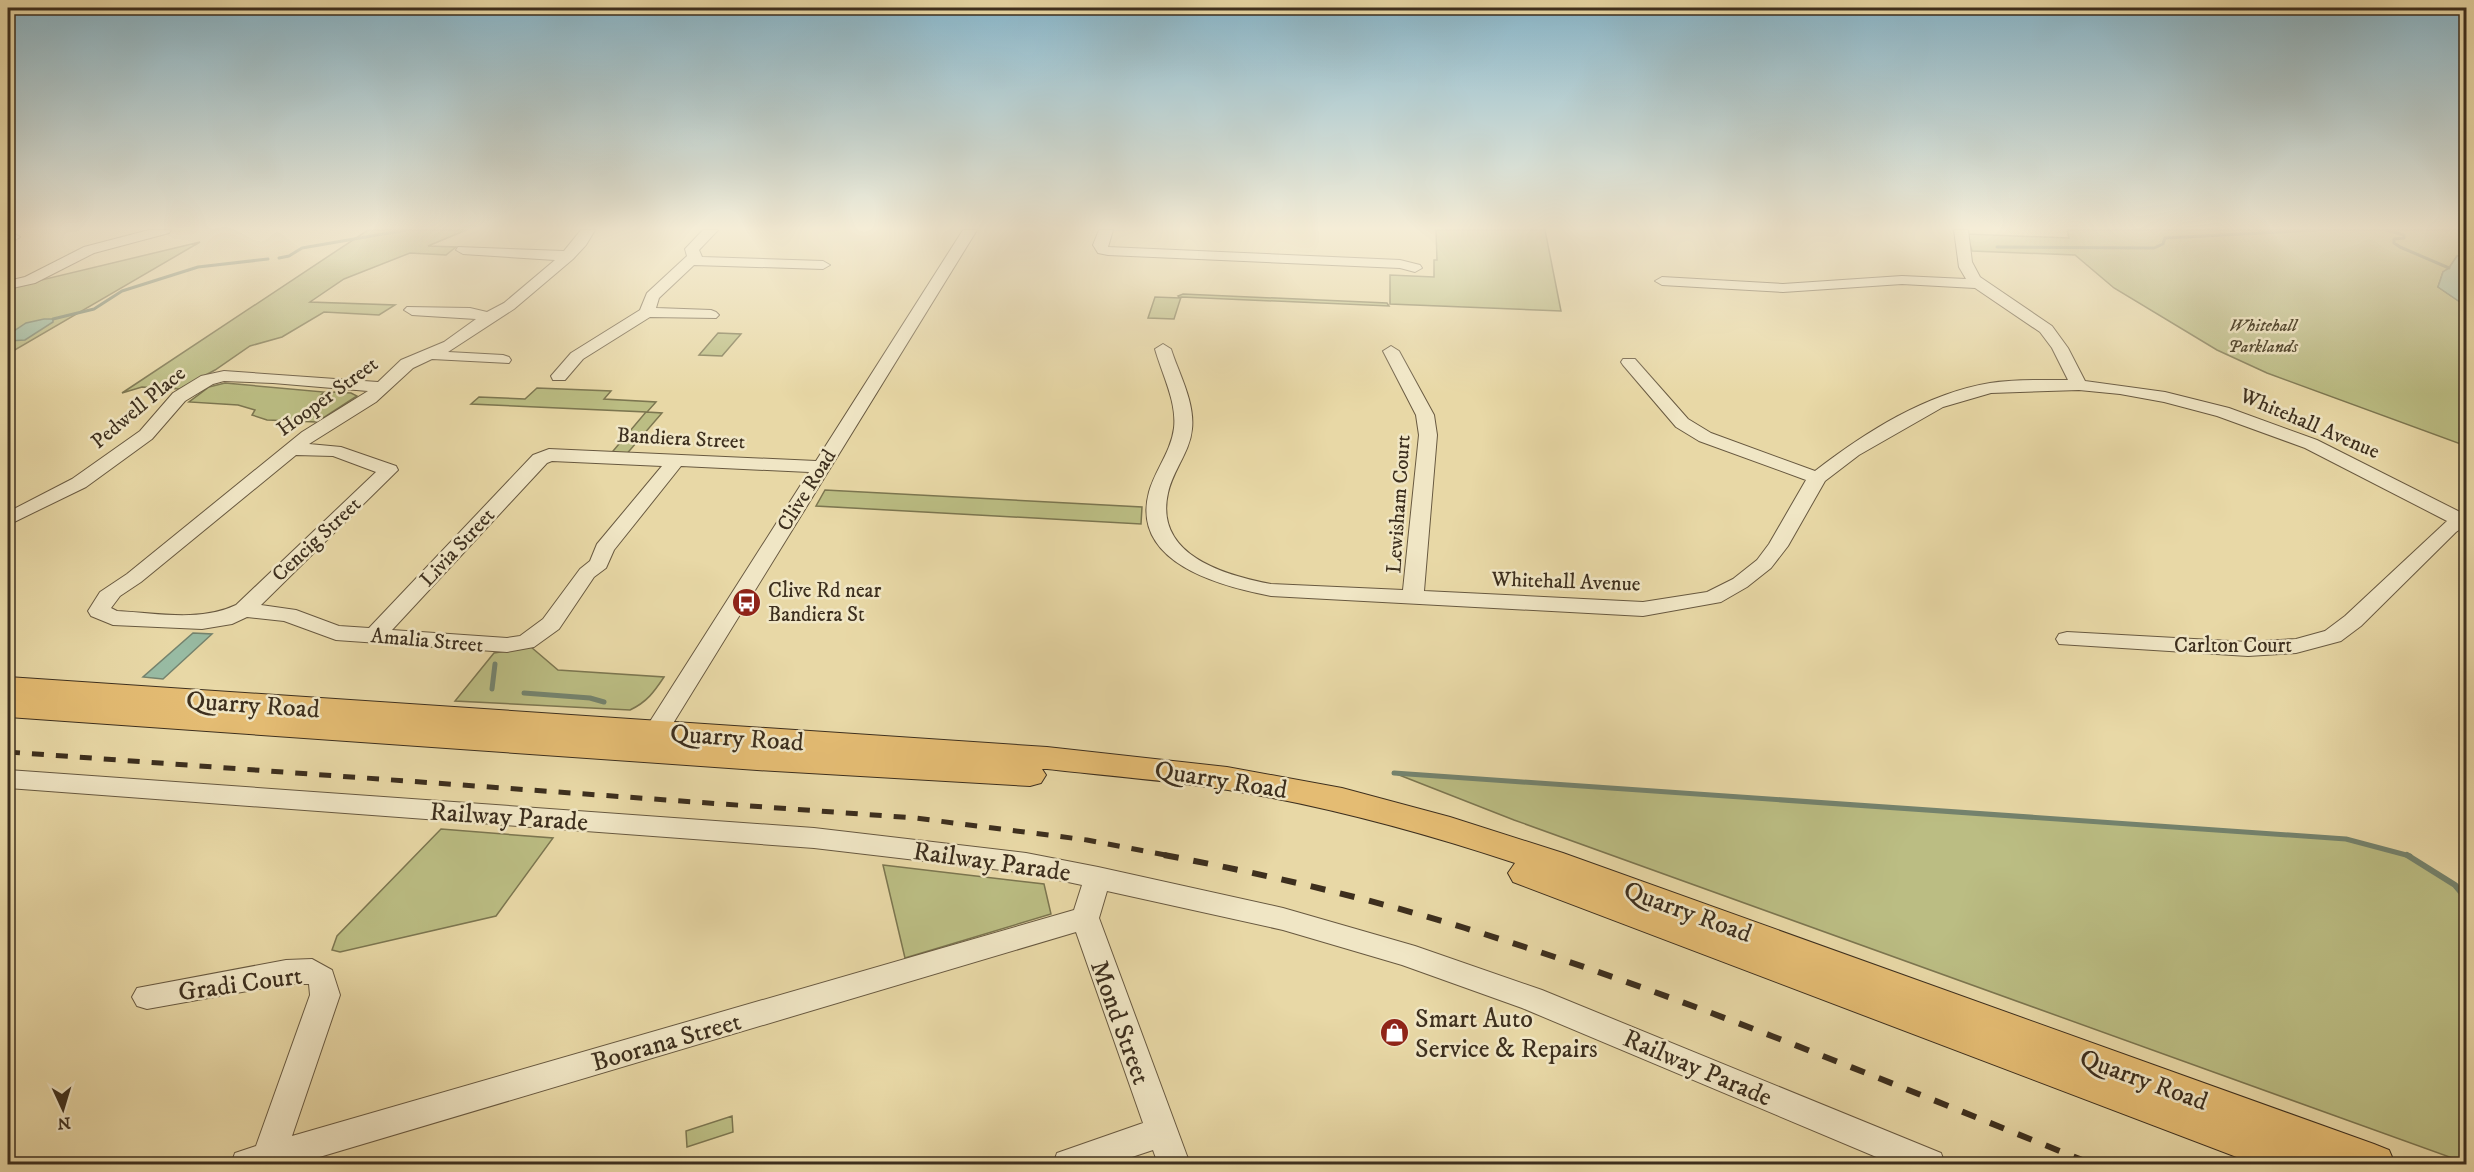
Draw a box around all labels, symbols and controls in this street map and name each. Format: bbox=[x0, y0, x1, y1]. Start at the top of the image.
park label: Whitehall Parklands bbox=[2228, 315, 2299, 358]
street label: Hooper Street bbox=[272, 351, 384, 442]
street label: Pedwell Place bbox=[86, 361, 191, 455]
street label: Whitehall Avenue bbox=[2235, 382, 2384, 465]
street label: Bandiera Street bbox=[616, 423, 746, 455]
street label: Lewisham Court bbox=[1381, 434, 1417, 574]
street label: Clive Road bbox=[772, 444, 842, 536]
street label: Cencig Street bbox=[267, 492, 367, 588]
street label: Livia Street bbox=[415, 503, 501, 592]
street label: Whitehall Avenue bbox=[1490, 566, 1641, 598]
place label: Clive Rd near Bandiera St bbox=[768, 578, 882, 628]
bus stop icon: Clive Rd near Bandiera St bbox=[731, 586, 763, 618]
street label: Amalia Street bbox=[370, 623, 485, 659]
street label: Carlton Court bbox=[2174, 633, 2292, 659]
street label: Quarry Road bbox=[185, 684, 321, 727]
street label: Quarry Road bbox=[669, 717, 805, 760]
street label: Quarry Road bbox=[1152, 754, 1290, 807]
street label: Railway Parade bbox=[429, 796, 589, 839]
street label: Railway Parade bbox=[911, 835, 1073, 890]
street label: Quarry Road bbox=[1619, 874, 1756, 951]
street label: Mond Street bbox=[1082, 956, 1157, 1089]
street label: Gradi Court bbox=[176, 959, 304, 1009]
place label: Smart Auto Service & Repairs bbox=[1415, 1003, 1598, 1066]
street label: Boorana Street bbox=[588, 1005, 745, 1080]
shop icon: Smart Auto Service & Repairs bbox=[1378, 1017, 1410, 1049]
street label: Railway Parade bbox=[1618, 1022, 1777, 1115]
street label: Quarry Road bbox=[2075, 1042, 2212, 1119]
north arrow bbox=[33, 1079, 93, 1139]
text: N bbox=[57, 1113, 71, 1133]

